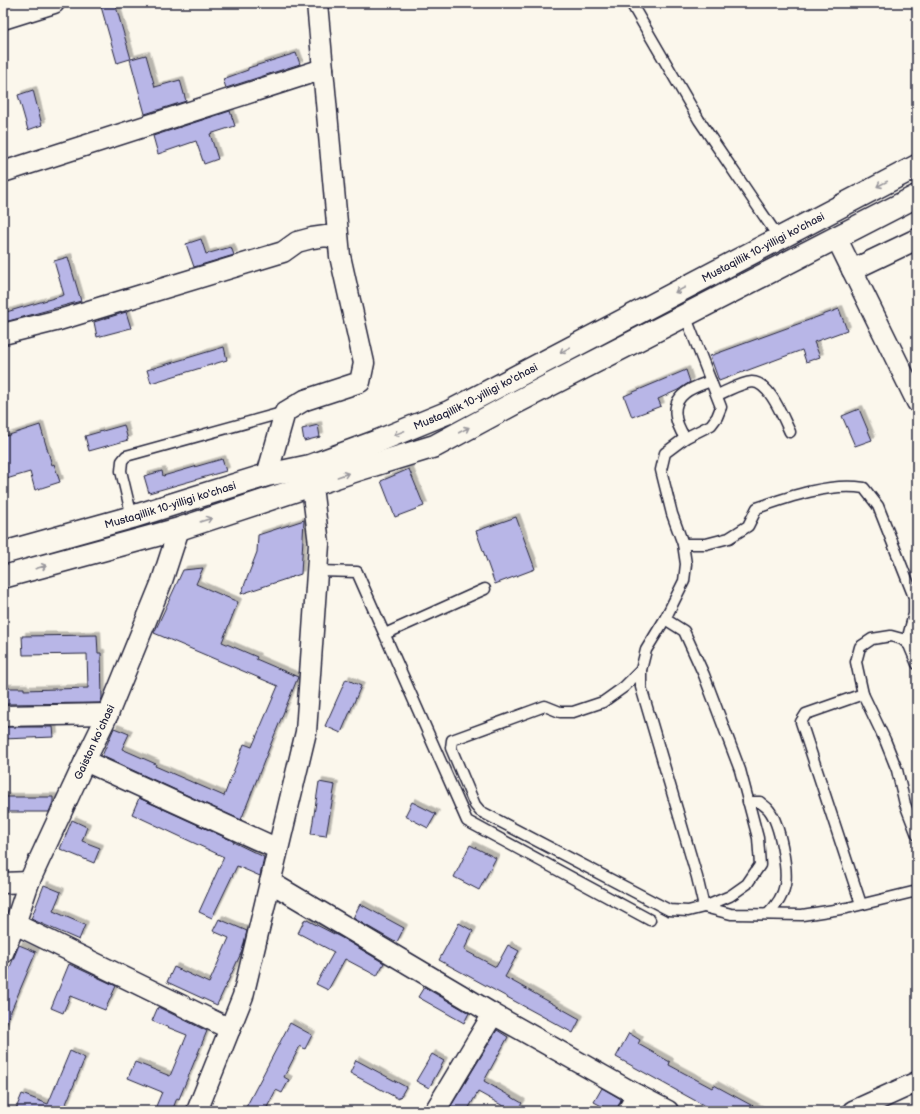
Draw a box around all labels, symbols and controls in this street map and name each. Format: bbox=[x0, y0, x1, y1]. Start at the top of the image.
one-way arrow bbox=[877, 181, 889, 188]
street label: Mustaqillik 10-yilligi ko'chasi bbox=[700, 210, 827, 285]
one-way arrow bbox=[675, 286, 687, 294]
one-way arrow bbox=[560, 347, 572, 355]
street label: Mustaqillik 10-yilligi ko'chasi bbox=[412, 361, 540, 433]
one-way arrow bbox=[458, 426, 470, 433]
one-way arrow bbox=[393, 429, 405, 437]
one-way arrow bbox=[336, 471, 349, 478]
street label: Mustaqillik 10-yilligi ko'chasi bbox=[103, 479, 238, 531]
one-way arrow bbox=[199, 516, 212, 523]
one-way arrow bbox=[34, 563, 47, 570]
street label: Gaiston koʻchasi bbox=[71, 703, 117, 782]

